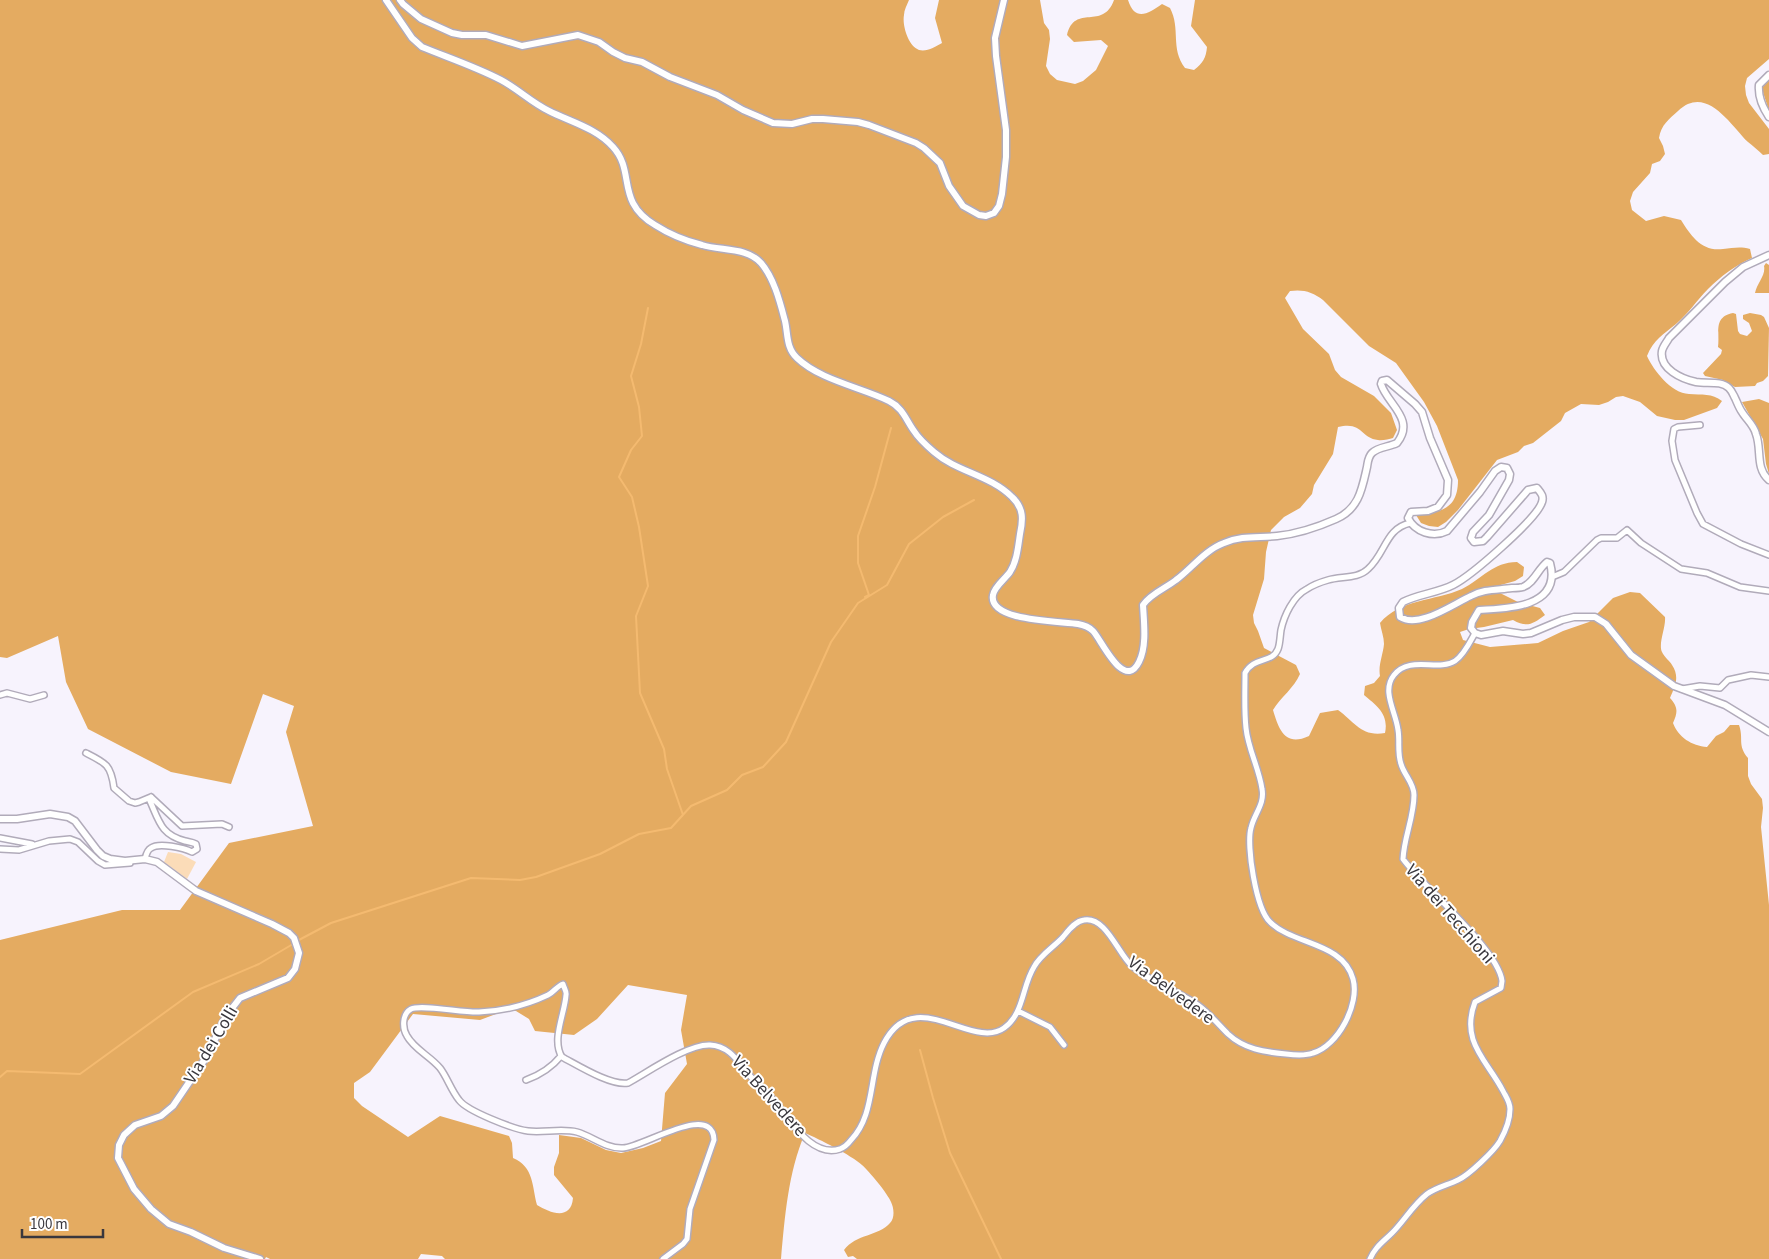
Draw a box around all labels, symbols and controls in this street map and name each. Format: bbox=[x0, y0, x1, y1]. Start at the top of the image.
street label: Via dei Tecchioni bbox=[1400, 859, 1500, 969]
street label: Via Belvedere bbox=[1123, 950, 1220, 1030]
street label: Via dei Colli bbox=[178, 1001, 244, 1089]
street label: Via Belvedere bbox=[726, 1050, 812, 1142]
scale bar bbox=[22, 1206, 104, 1238]
text: 100 m bbox=[30, 1214, 68, 1235]

